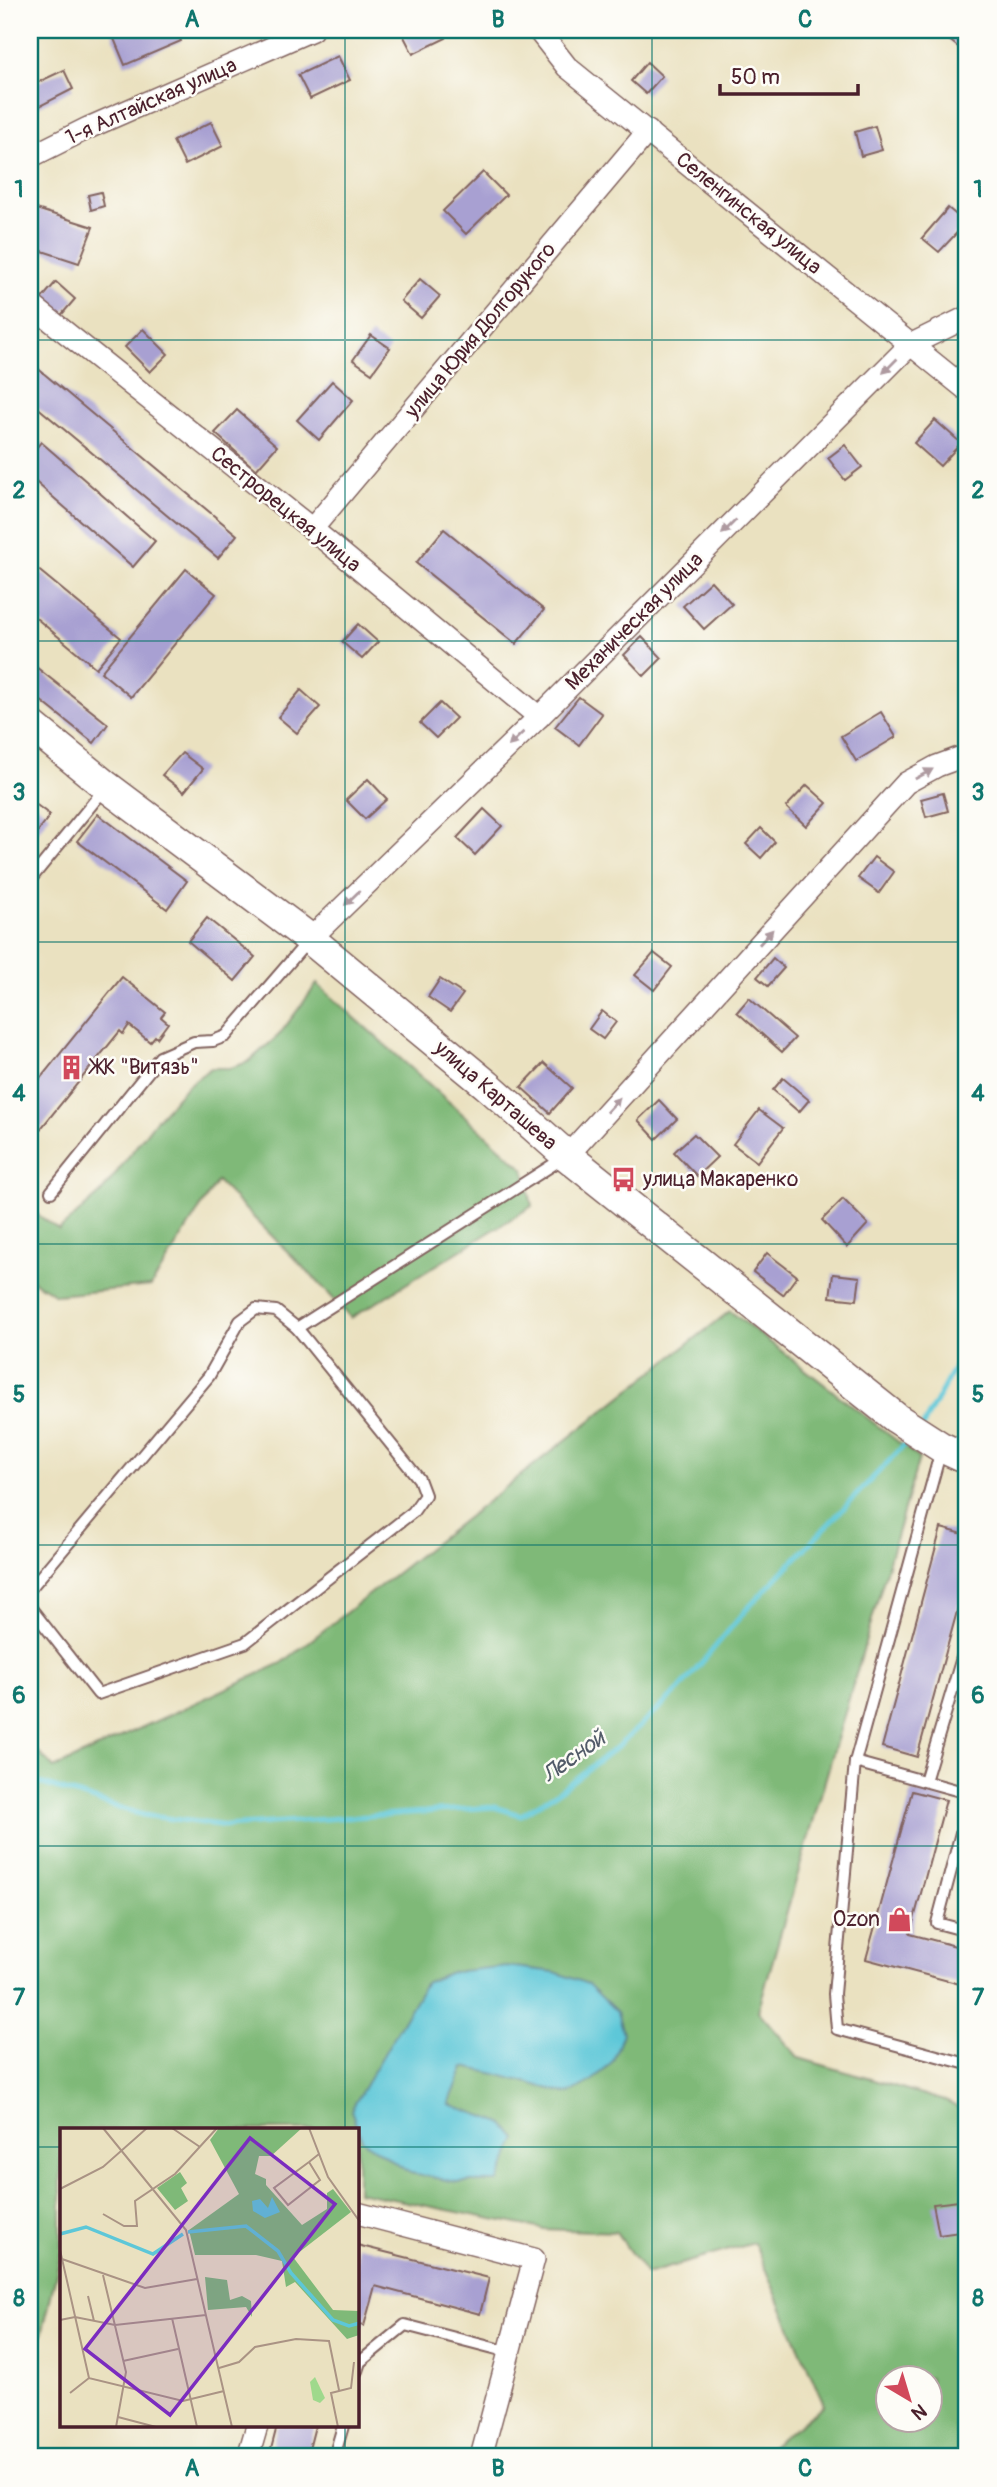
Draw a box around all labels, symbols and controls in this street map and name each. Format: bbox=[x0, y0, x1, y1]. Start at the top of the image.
text: A bbox=[185, 5, 200, 34]
text: B bbox=[491, 5, 505, 34]
text: C bbox=[798, 5, 812, 34]
street label: 1-я Алтайская улица bbox=[61, 52, 241, 151]
scale bar bbox=[720, 52, 859, 96]
text: 50 m bbox=[731, 64, 780, 91]
street label: Селенгинская улица bbox=[670, 146, 827, 281]
text: 1 bbox=[15, 175, 24, 204]
text: 1 bbox=[974, 175, 983, 204]
street label: улица Юрия Долгорукого bbox=[398, 237, 562, 425]
one-way arrow bbox=[882, 357, 898, 374]
street label: Сестрорецкая улица bbox=[205, 440, 366, 578]
text: 2 bbox=[13, 476, 26, 505]
text: 2 bbox=[972, 476, 985, 505]
one-way arrow bbox=[721, 518, 738, 534]
street label: Механическая улица bbox=[560, 547, 709, 696]
one-way arrow bbox=[508, 731, 525, 747]
one-way arrow bbox=[914, 768, 933, 780]
text: 3 bbox=[13, 778, 25, 807]
text: 3 bbox=[972, 778, 984, 807]
one-way arrow bbox=[344, 889, 361, 906]
one-way arrow bbox=[758, 928, 774, 946]
street label: улица Карташева bbox=[428, 1034, 563, 1156]
building icon: ЖК "Витязь" bbox=[57, 1053, 85, 1081]
place label: ЖК "Витязь" bbox=[88, 1054, 199, 1081]
text: 4 bbox=[12, 1079, 26, 1108]
text: 4 bbox=[971, 1079, 985, 1108]
one-way arrow bbox=[605, 1096, 621, 1114]
bus stop icon: улица Макаренко bbox=[609, 1165, 637, 1193]
place label: улица Макаренко bbox=[642, 1166, 798, 1193]
text: 5 bbox=[13, 1380, 25, 1409]
text: 5 bbox=[972, 1380, 984, 1409]
text: 6 bbox=[12, 1681, 26, 1710]
text: 6 bbox=[971, 1681, 985, 1710]
water label: Лесной bbox=[536, 1722, 612, 1789]
shop icon: Ozon bbox=[886, 1905, 914, 1933]
place label: Ozon bbox=[833, 1906, 880, 1933]
text: 7 bbox=[13, 1983, 26, 2012]
text: 7 bbox=[972, 1983, 985, 2012]
inset map bbox=[60, 2128, 359, 2428]
text: 8 bbox=[13, 2284, 25, 2313]
text: 8 bbox=[972, 2284, 984, 2313]
north arrow bbox=[874, 2364, 944, 2434]
text: N bbox=[906, 2398, 931, 2425]
text: A bbox=[185, 2454, 200, 2483]
text: B bbox=[491, 2454, 505, 2483]
text: C bbox=[798, 2454, 812, 2483]

